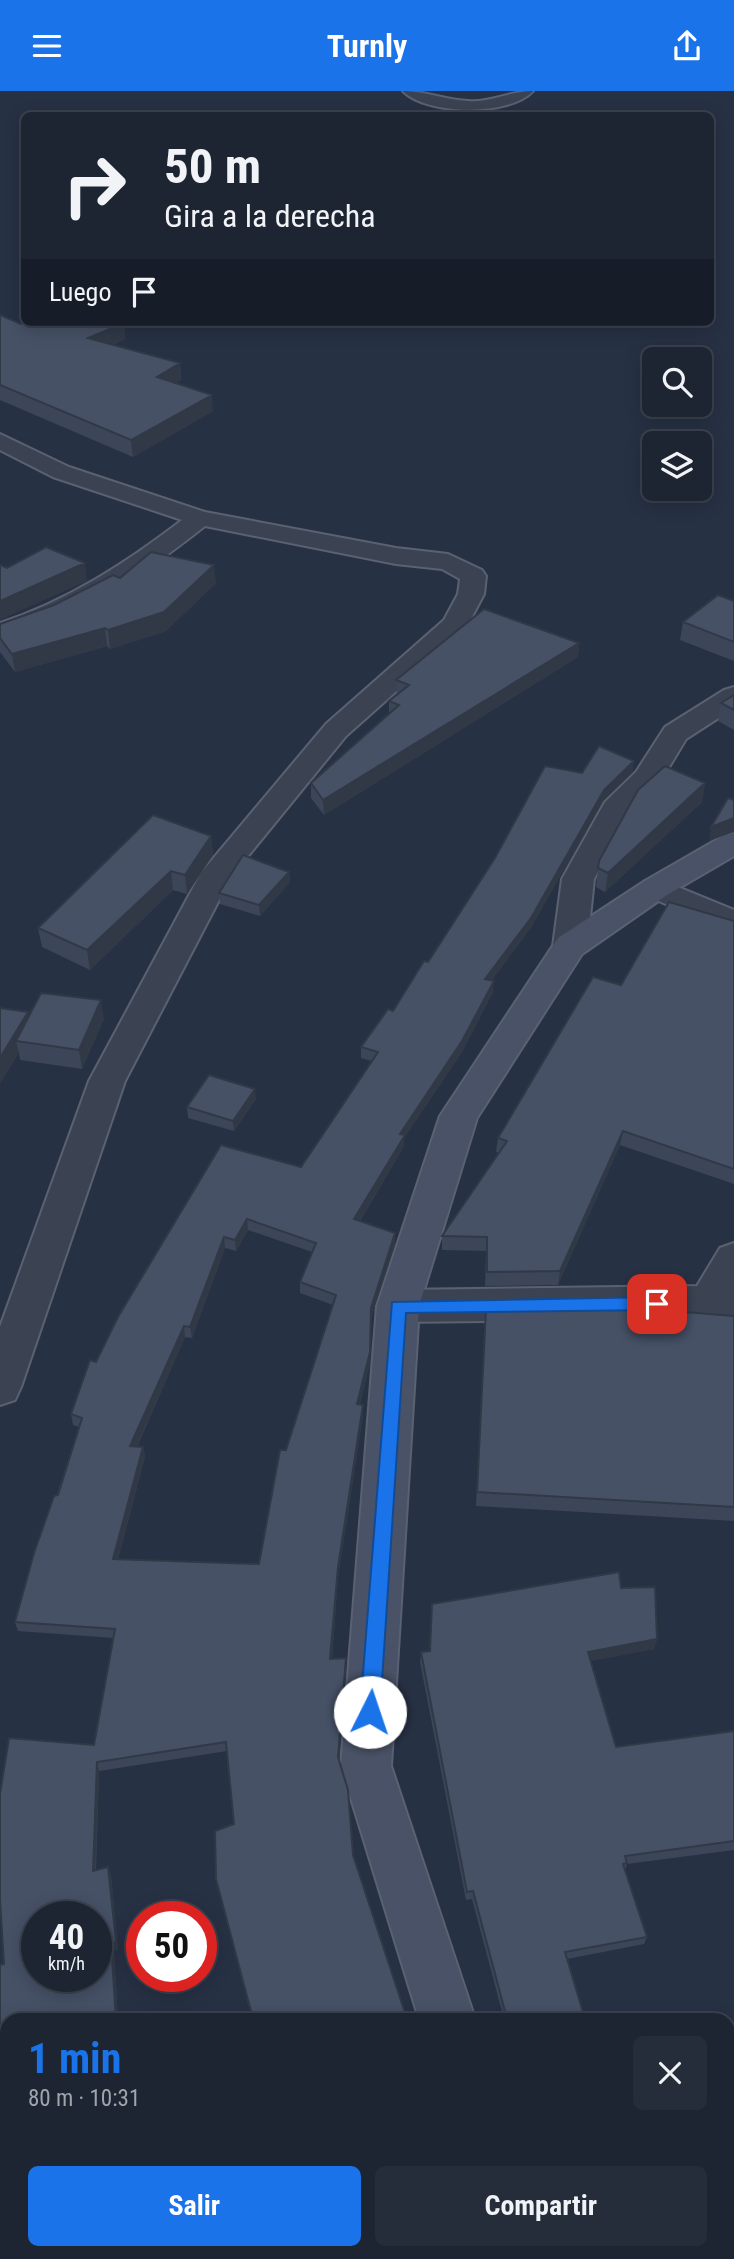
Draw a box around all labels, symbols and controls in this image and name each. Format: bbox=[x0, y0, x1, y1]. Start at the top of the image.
icon: menu bbox=[28, 27, 66, 65]
text: Turnly bbox=[327, 27, 407, 65]
icon: share bbox=[668, 27, 706, 65]
text: 50 m bbox=[164, 138, 261, 195]
icon: right bbox=[49, 140, 140, 231]
text: Gira a la derecha bbox=[164, 197, 376, 235]
icon: arrive bbox=[125, 273, 163, 311]
text: Luego bbox=[49, 277, 111, 307]
map controls bbox=[642, 347, 712, 501]
button: search bbox=[642, 347, 712, 417]
button: layers bbox=[642, 431, 712, 501]
pin bbox=[627, 1274, 687, 1334]
icon: arrive bbox=[638, 1285, 676, 1323]
position arrow bbox=[333, 1675, 407, 1749]
speed limit sign: 50 bbox=[126, 1901, 217, 1992]
text: 40 bbox=[49, 1917, 84, 1958]
text: km/h bbox=[48, 1953, 85, 1974]
text: 1 min bbox=[28, 2034, 121, 2083]
button: close bbox=[633, 2036, 707, 2110]
text: 80 m · 10:31 bbox=[28, 2085, 140, 2112]
button: Salir bbox=[28, 2166, 361, 2246]
button: Compartir bbox=[375, 2166, 707, 2246]

